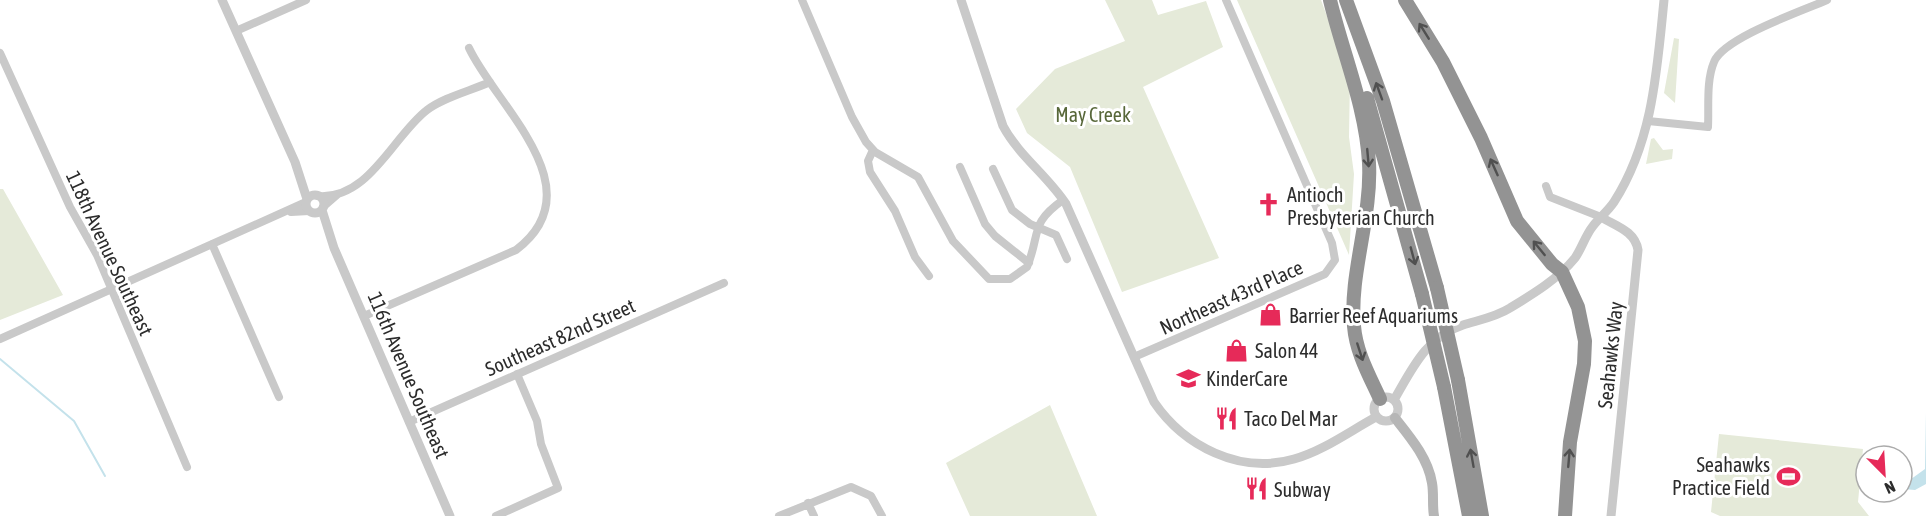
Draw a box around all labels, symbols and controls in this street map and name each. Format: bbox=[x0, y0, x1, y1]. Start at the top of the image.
one-way arrow bbox=[1417, 23, 1429, 40]
one-way arrow bbox=[1373, 82, 1384, 101]
park label: May Creek bbox=[1055, 103, 1131, 126]
one-way arrow bbox=[1363, 148, 1374, 168]
one-way arrow bbox=[1488, 159, 1499, 177]
street label: 118th Avenue Southeast bbox=[62, 167, 158, 339]
place label: Antioch Presbyterian Church bbox=[1287, 183, 1435, 229]
church icon: Antioch Presbyterian Church bbox=[1256, 192, 1282, 218]
one-way arrow bbox=[1532, 240, 1545, 256]
one-way arrow bbox=[1407, 246, 1419, 265]
street label: Northeast 43rd Place bbox=[1156, 255, 1306, 339]
street label: 116th Avenue Southeast bbox=[364, 288, 455, 462]
street label: Southeast 82nd Street bbox=[482, 294, 639, 380]
street label: Seahawks Way bbox=[1593, 300, 1627, 410]
shop icon: Barrier Reef Aquariums bbox=[1258, 302, 1284, 328]
place label: Barrier Reef Aquariums bbox=[1289, 304, 1458, 327]
shop icon: Salon 44 bbox=[1224, 337, 1250, 363]
place label: Salon 44 bbox=[1255, 339, 1318, 362]
one-way arrow bbox=[1355, 342, 1366, 361]
school or university icon: KinderCare bbox=[1175, 365, 1201, 391]
place label: KinderCare bbox=[1206, 367, 1288, 390]
restaurant icon: Taco Del Mar bbox=[1213, 405, 1239, 431]
place label: Taco Del Mar bbox=[1244, 407, 1338, 430]
north arrow bbox=[1854, 444, 1914, 504]
one-way arrow bbox=[1564, 448, 1575, 468]
one-way arrow bbox=[1466, 449, 1477, 469]
place label: Seahawks Practice Field bbox=[1672, 453, 1770, 499]
sports icon: Seahawks Practice Field bbox=[1775, 463, 1801, 489]
restaurant icon: Subway bbox=[1243, 476, 1269, 502]
place label: Subway bbox=[1274, 478, 1331, 501]
text: N bbox=[1882, 478, 1898, 498]

